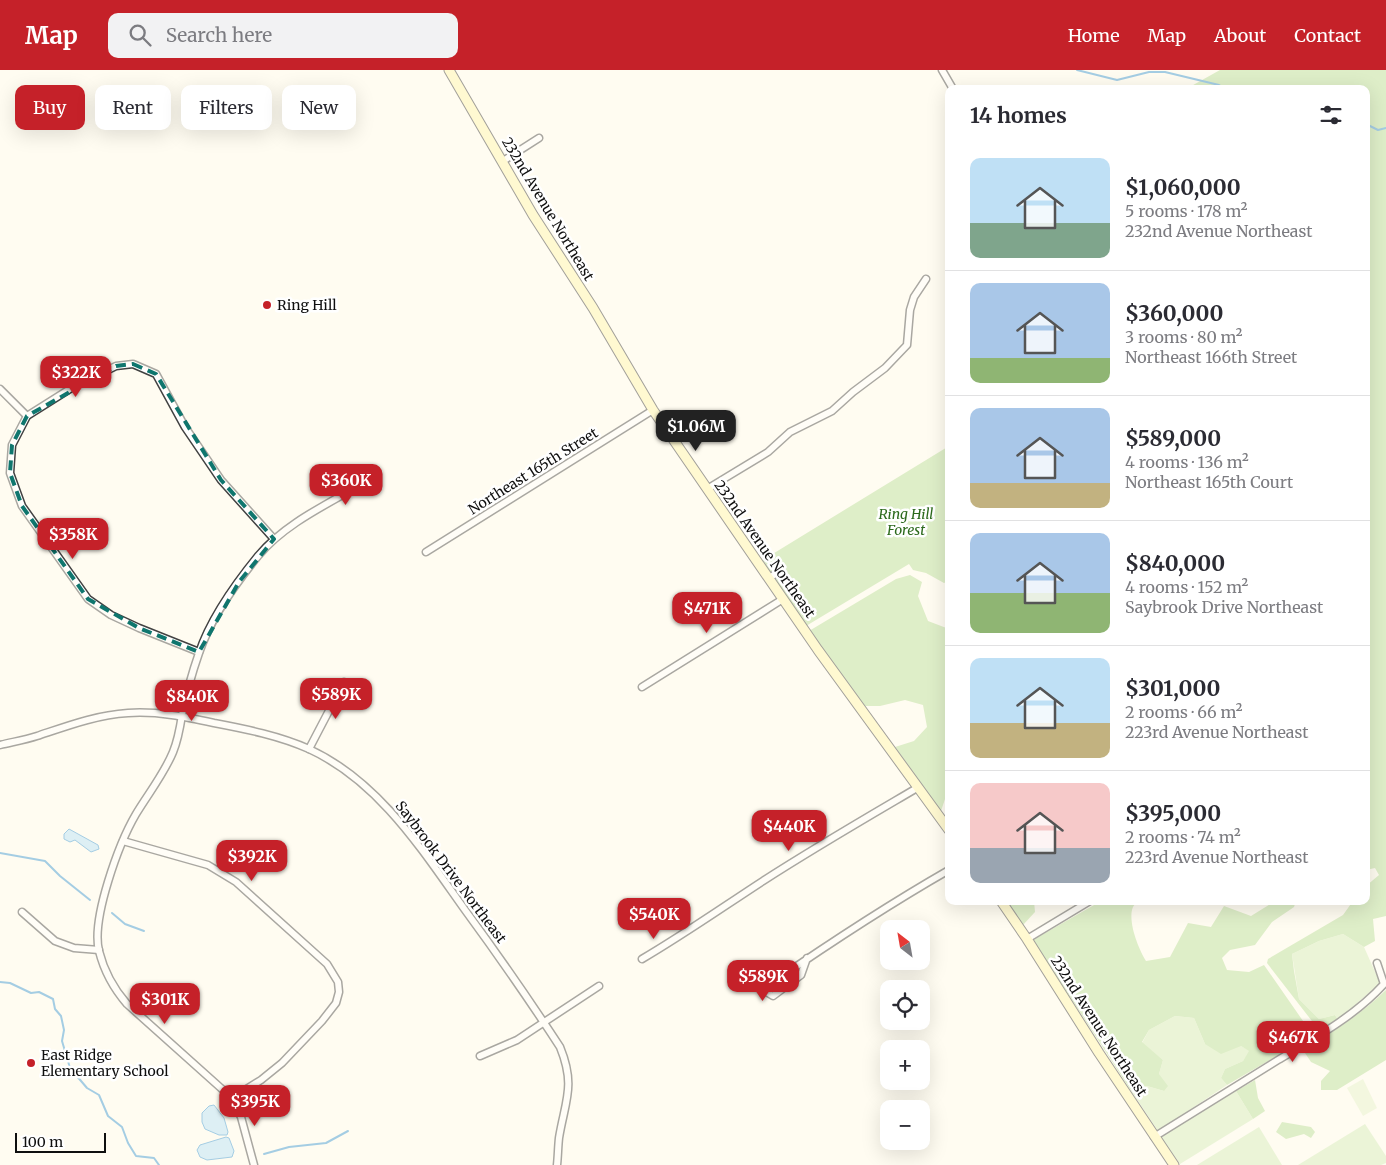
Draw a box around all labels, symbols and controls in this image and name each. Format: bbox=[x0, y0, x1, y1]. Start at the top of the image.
search box bbox=[108, 13, 458, 58]
text: Map bbox=[25, 20, 78, 51]
icon: search bbox=[126, 21, 154, 49]
text: Search here bbox=[166, 23, 272, 47]
text: Home bbox=[1068, 24, 1120, 47]
text: Map bbox=[1148, 24, 1186, 47]
text: About bbox=[1214, 24, 1266, 47]
text: Contact bbox=[1294, 24, 1361, 47]
chip: Buy bbox=[15, 85, 85, 130]
chip: Rent bbox=[95, 85, 171, 130]
chip: Filters bbox=[181, 85, 272, 130]
chip: New bbox=[282, 85, 356, 130]
icon: filters bbox=[1317, 101, 1345, 129]
text: 14 homes bbox=[970, 102, 1067, 129]
street label: 232nd Avenue Northeast bbox=[498, 134, 598, 284]
text: $1,060,000 bbox=[1125, 174, 1241, 201]
icon: home bbox=[1010, 178, 1070, 238]
text: 5 rooms · 178 m² bbox=[1125, 201, 1247, 221]
text: 232nd Avenue Northeast bbox=[1125, 221, 1313, 241]
place label: Ring Hill bbox=[277, 296, 337, 314]
marker: Ring Hill bbox=[261, 299, 273, 311]
text: $360,000 bbox=[1125, 300, 1223, 327]
icon: home bbox=[1010, 303, 1070, 363]
text: 3 rooms · 80 m² bbox=[1125, 327, 1242, 347]
text: Northeast 166th Street bbox=[1125, 347, 1297, 367]
pin: $322K bbox=[41, 356, 111, 398]
text: $322K bbox=[51, 362, 101, 382]
pin: $1.06M bbox=[655, 410, 737, 452]
text: $1.06M bbox=[667, 416, 725, 436]
street label: Northeast 165th Street bbox=[465, 423, 602, 518]
text: $589,000 bbox=[1125, 425, 1221, 452]
icon: home bbox=[1010, 428, 1070, 488]
text: 4 rooms · 136 m² bbox=[1125, 452, 1249, 472]
pin: $360K bbox=[311, 464, 381, 506]
text: $360K bbox=[321, 470, 371, 490]
text: Northeast 165th Court bbox=[1125, 472, 1293, 492]
street label: 232nd Avenue Northeast bbox=[711, 477, 820, 622]
park label: Ring Hill Forest bbox=[878, 505, 934, 539]
pin: $358K bbox=[38, 518, 108, 560]
text: $358K bbox=[48, 524, 98, 544]
text: $840,000 bbox=[1125, 550, 1225, 577]
icon: home bbox=[1010, 553, 1070, 613]
text: 4 rooms · 152 m² bbox=[1125, 577, 1248, 597]
pin: $471K bbox=[672, 592, 742, 634]
text: Saybrook Drive Northeast bbox=[1125, 597, 1323, 617]
text: $471K bbox=[683, 598, 731, 618]
text: $301,000 bbox=[1125, 675, 1220, 702]
pin: $589K bbox=[301, 678, 371, 720]
icon: home bbox=[1010, 678, 1070, 738]
pin: $840K bbox=[157, 680, 227, 722]
text: $589K bbox=[311, 684, 361, 704]
text: $840K bbox=[166, 686, 218, 706]
text: 2 rooms · 66 m² bbox=[1125, 702, 1242, 722]
text: 223rd Avenue Northeast bbox=[1125, 722, 1309, 742]
street label: Saybrook Drive Northeast bbox=[392, 797, 511, 947]
text: $395,000 bbox=[1125, 800, 1221, 827]
icon: home bbox=[1010, 803, 1070, 863]
pin: $440K bbox=[754, 810, 824, 852]
text: $440K bbox=[763, 816, 815, 836]
text: 2 rooms · 74 m² bbox=[1125, 827, 1241, 847]
pin: $392K bbox=[217, 840, 287, 882]
text: $392K bbox=[227, 846, 277, 866]
text: 223rd Avenue Northeast bbox=[1125, 847, 1309, 867]
pin: $540K bbox=[619, 898, 689, 940]
text: $540K bbox=[629, 904, 679, 924]
north arrow bbox=[880, 920, 930, 970]
map controls bbox=[880, 920, 930, 1150]
street label: 232nd Avenue Northeast bbox=[1047, 952, 1152, 1100]
pin: $589K bbox=[728, 960, 798, 1002]
text: $589K bbox=[738, 966, 788, 986]
button: locate bbox=[880, 980, 930, 1030]
pin: $301K bbox=[130, 982, 200, 1025]
text: $301K bbox=[141, 989, 189, 1009]
pin: $467K bbox=[1258, 1020, 1328, 1063]
text: $467K bbox=[1268, 1027, 1318, 1047]
button: + bbox=[880, 1040, 930, 1090]
place label: East Ridge Elementary School bbox=[41, 1046, 169, 1080]
marker: East Ridge Elementary School bbox=[25, 1057, 37, 1069]
pin: $395K bbox=[220, 1084, 290, 1127]
text: $395K bbox=[230, 1091, 280, 1111]
button: − bbox=[880, 1100, 930, 1150]
scale bar bbox=[15, 1130, 106, 1153]
text: 100 m bbox=[22, 1133, 63, 1151]

